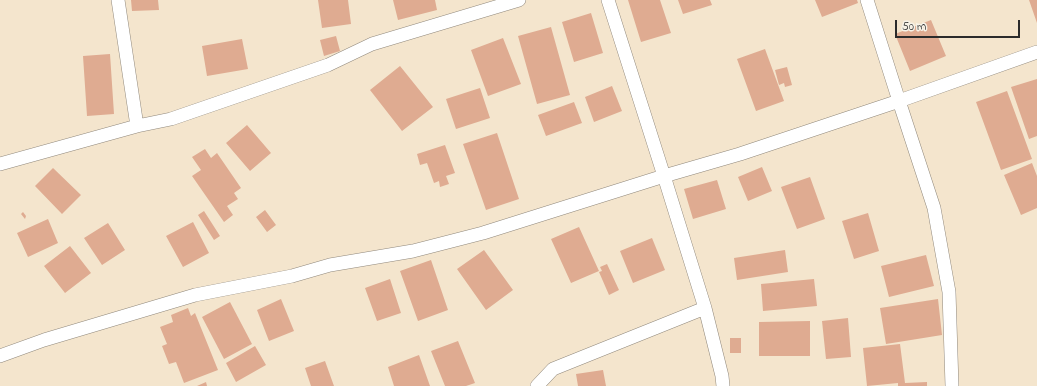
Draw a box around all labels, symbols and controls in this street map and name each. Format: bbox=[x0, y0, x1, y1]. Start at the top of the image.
scale bar bbox=[897, 12, 1022, 38]
text: 50 m bbox=[902, 18, 926, 36]

